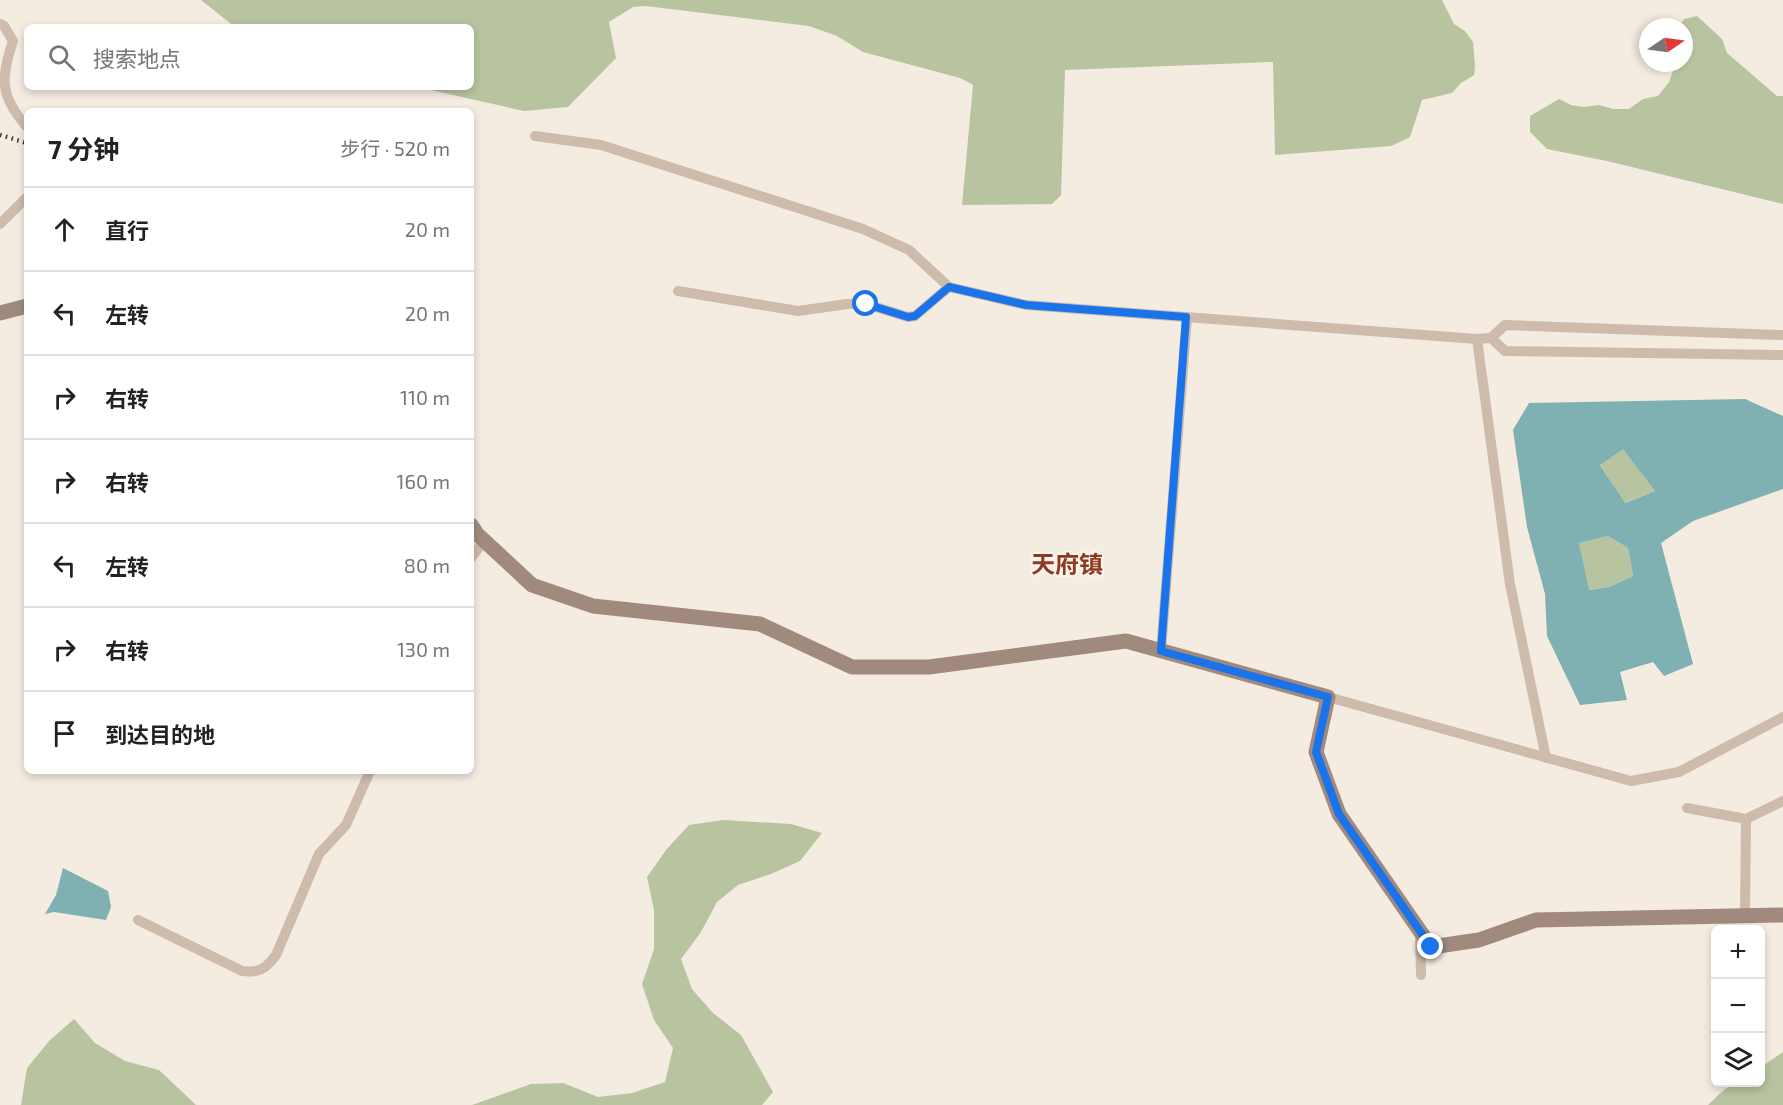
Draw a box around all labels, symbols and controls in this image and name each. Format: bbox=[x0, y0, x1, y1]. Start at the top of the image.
north arrow bbox=[1639, 18, 1693, 72]
search box bbox=[24, 24, 474, 90]
icon: search bbox=[45, 41, 78, 74]
text: 搜索地点 bbox=[93, 45, 181, 71]
text: 7 分钟 bbox=[48, 133, 119, 164]
text: 步行 · 520 m bbox=[340, 136, 450, 160]
icon: ahead bbox=[48, 213, 81, 246]
text: 直行 bbox=[105, 217, 149, 243]
text: 20 m bbox=[405, 217, 450, 241]
route start bbox=[852, 290, 878, 316]
icon: left bbox=[48, 297, 81, 330]
text: 左转 bbox=[105, 301, 149, 327]
text: 20 m bbox=[405, 301, 450, 325]
icon: right bbox=[48, 381, 81, 414]
text: 右转 bbox=[105, 385, 149, 411]
text: 110 m bbox=[400, 385, 450, 409]
icon: right bbox=[48, 465, 81, 498]
text: 右转 bbox=[105, 469, 149, 495]
text: 160 m bbox=[397, 469, 450, 493]
icon: left bbox=[48, 549, 81, 582]
district label: 天府镇 bbox=[1031, 549, 1103, 578]
text: 左转 bbox=[105, 553, 149, 579]
text: 80 m bbox=[404, 553, 450, 577]
icon: right bbox=[48, 633, 81, 666]
text: 右转 bbox=[105, 637, 149, 663]
text: 130 m bbox=[397, 637, 450, 661]
icon: arrive bbox=[48, 717, 81, 750]
text: 到达目的地 bbox=[105, 721, 215, 747]
map controls bbox=[1711, 925, 1765, 1087]
button: + bbox=[1711, 925, 1765, 979]
route end bbox=[1417, 933, 1443, 959]
button: − bbox=[1711, 979, 1765, 1033]
button: layers bbox=[1711, 1033, 1765, 1087]

